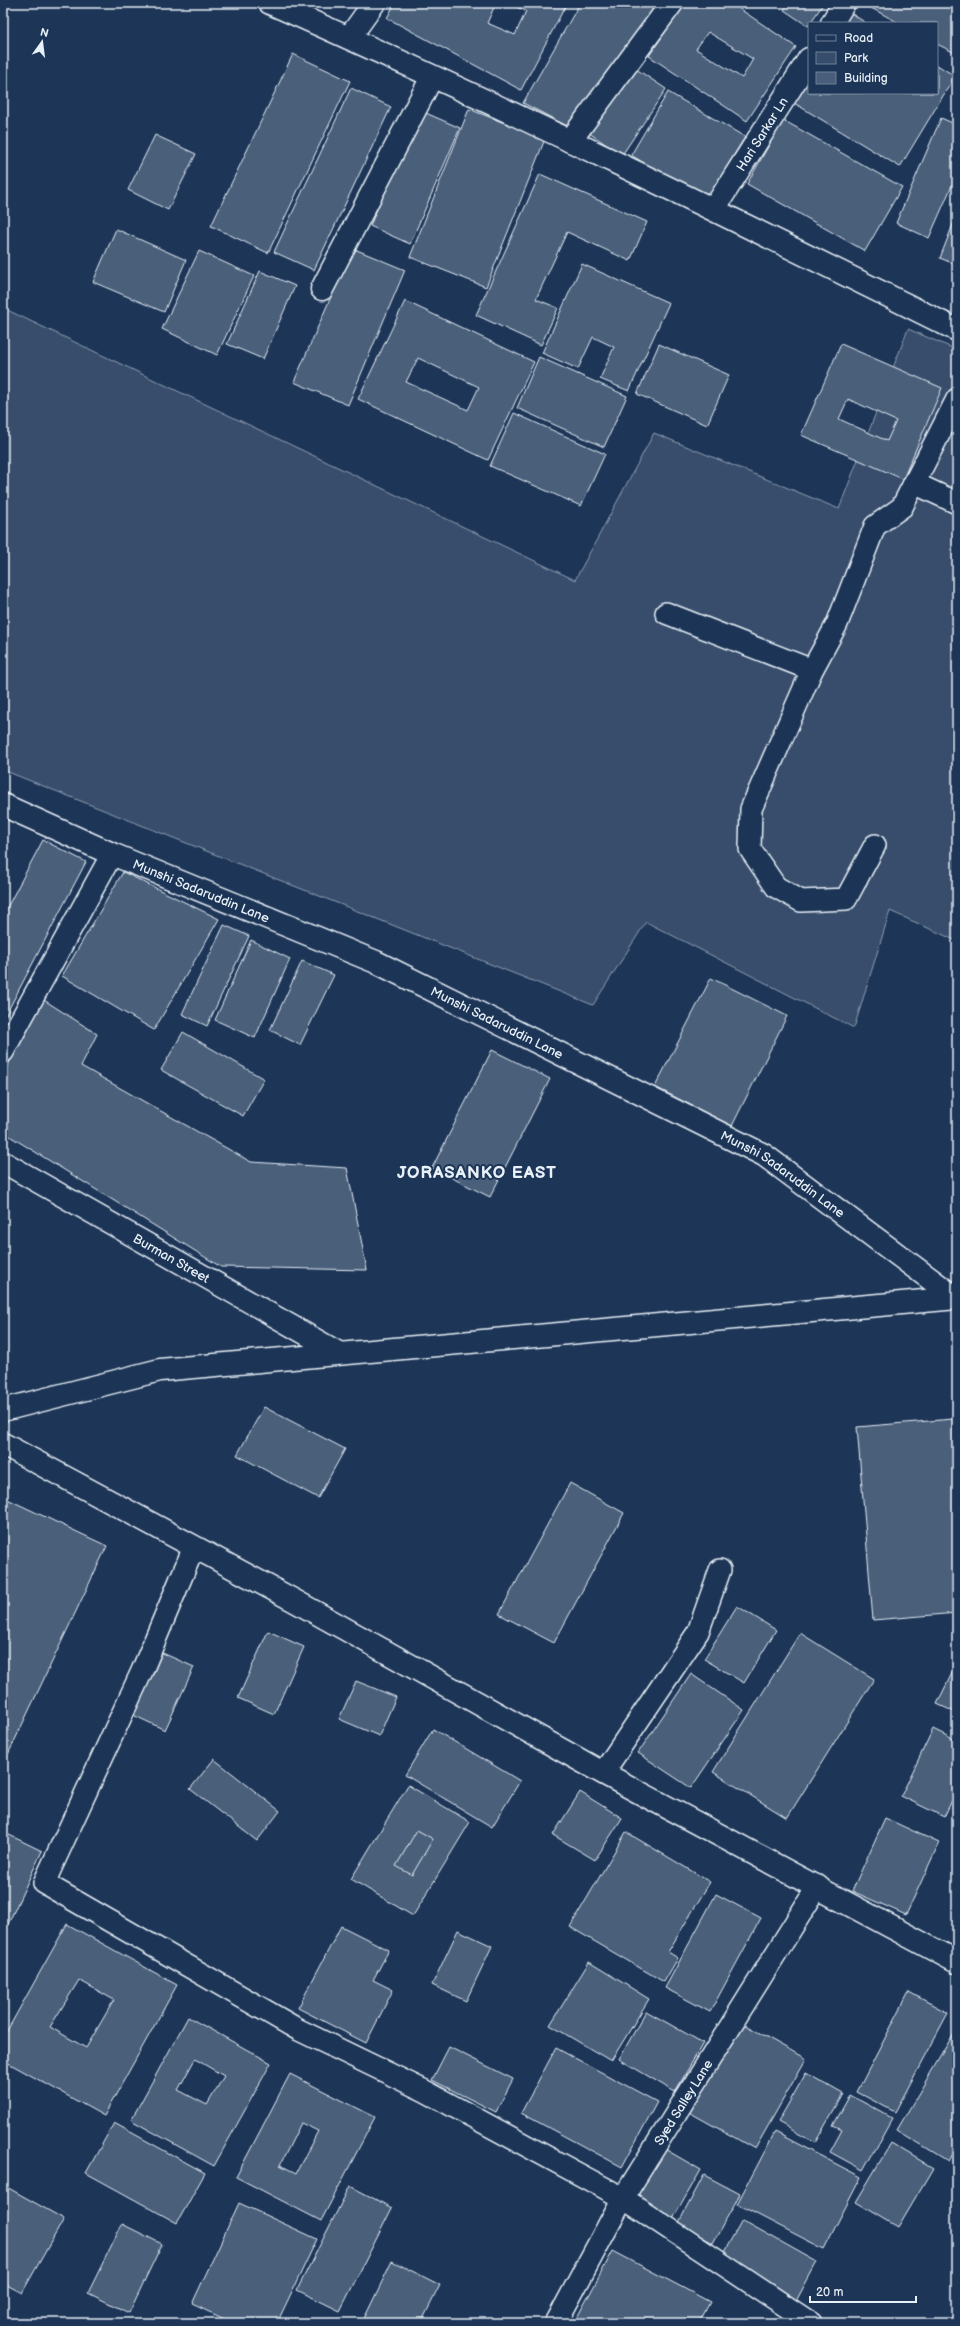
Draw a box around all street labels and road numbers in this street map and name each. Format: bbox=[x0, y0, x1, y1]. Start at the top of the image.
street label: Hari Sarkar Ln bbox=[733, 94, 792, 174]
street label: Munshi Sadaruddin Lane bbox=[130, 856, 272, 927]
street label: Munshi Sadaruddin Lane bbox=[428, 983, 566, 1063]
street label: Munshi Sadaruddin Lane bbox=[718, 1128, 848, 1222]
street label: Burman Street bbox=[130, 1231, 212, 1287]
street label: Syed Salley Lane bbox=[651, 2057, 717, 2148]

